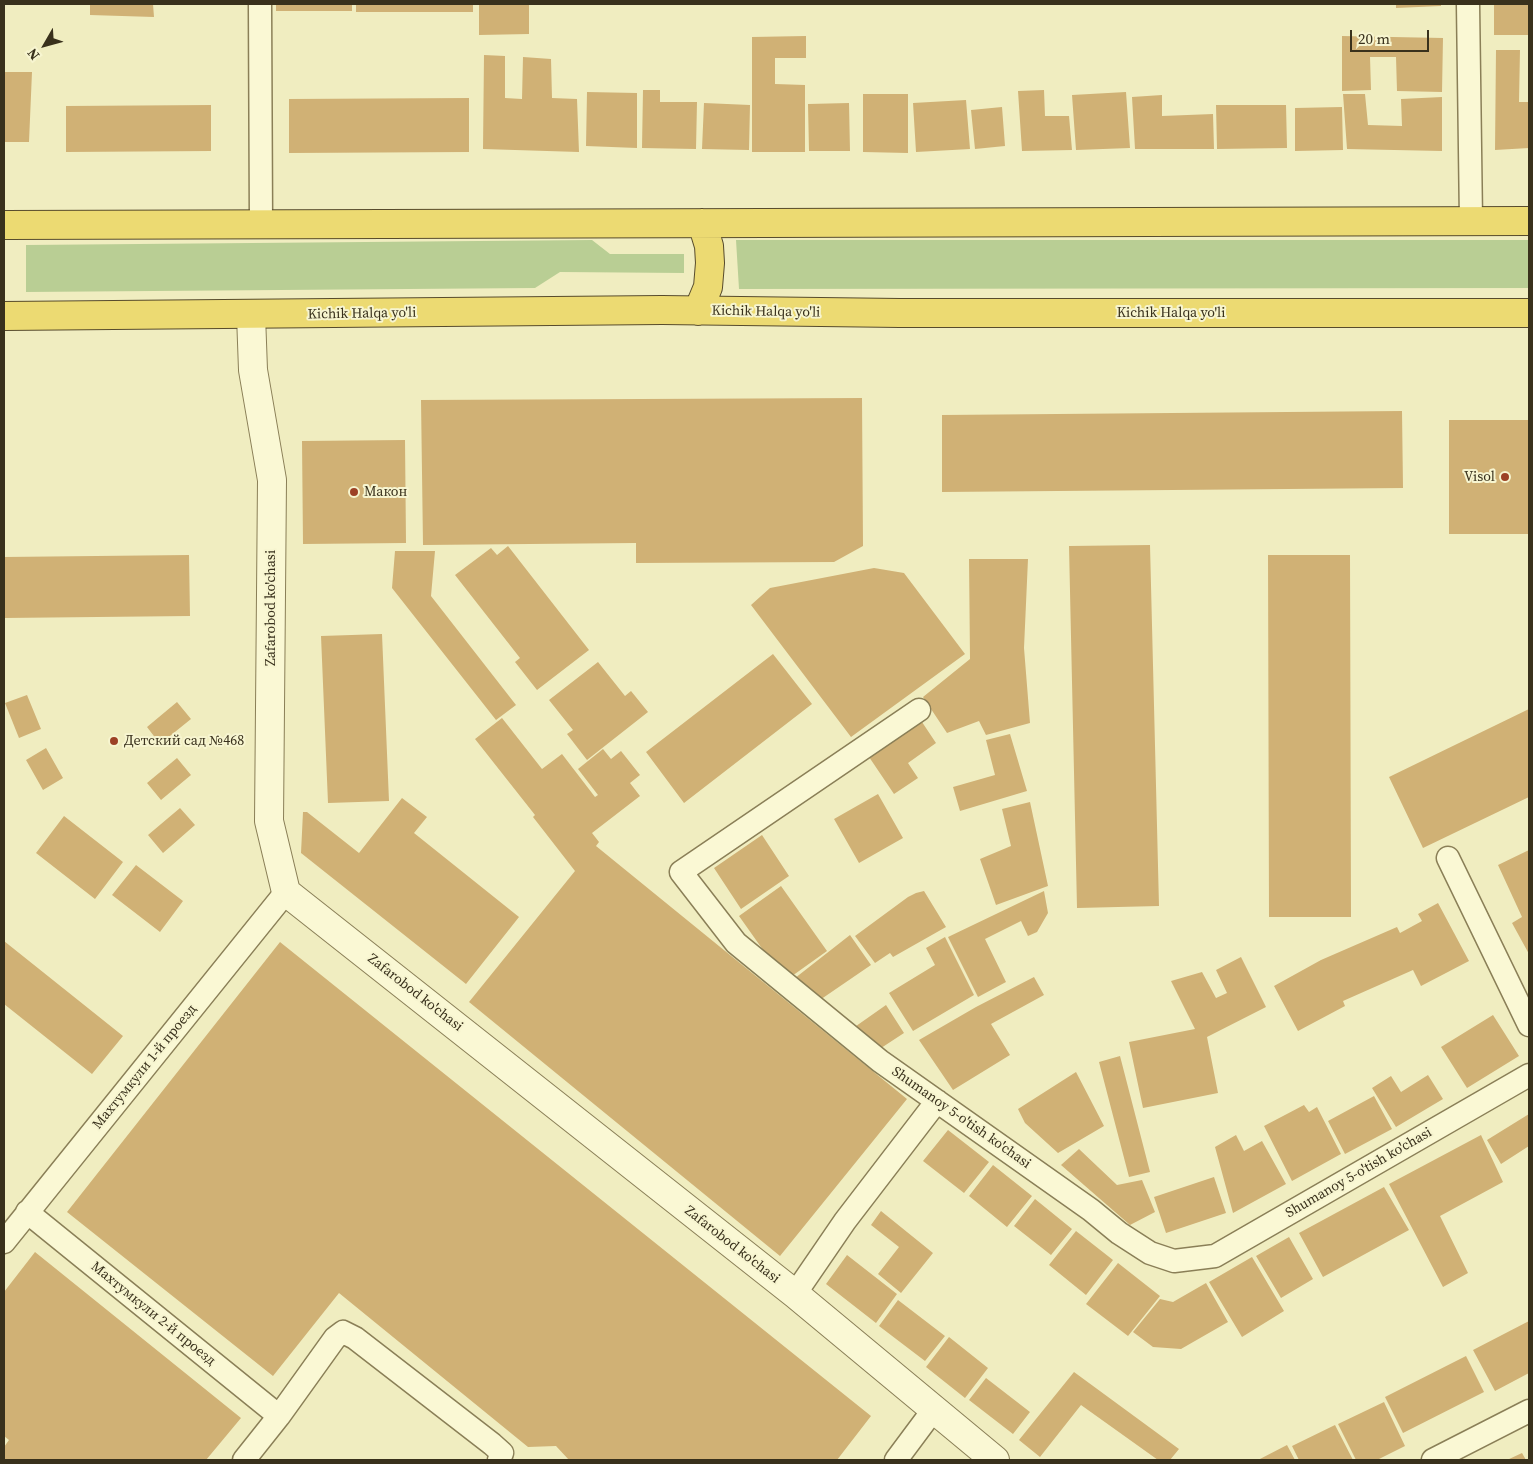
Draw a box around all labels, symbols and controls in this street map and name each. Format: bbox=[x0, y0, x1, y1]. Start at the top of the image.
north arrow bbox=[20, 20, 70, 70]
scale bar bbox=[1353, 20, 1432, 52]
text: 20 m bbox=[1358, 28, 1390, 49]
text: N bbox=[22, 44, 44, 64]
street label: Kichik Halqa yo'li bbox=[712, 303, 820, 321]
street label: Kichik Halqa yo'li bbox=[308, 305, 416, 323]
street label: Kichik Halqa yo'li bbox=[1117, 305, 1225, 321]
place label: Visol bbox=[1464, 469, 1495, 485]
marker: Visol bbox=[1499, 471, 1511, 483]
place label: Макон bbox=[364, 484, 407, 500]
marker: Макон bbox=[348, 486, 360, 498]
street label: Zafarobod ko'chasi bbox=[263, 550, 279, 666]
place label: Детский сад №468 bbox=[124, 733, 244, 749]
marker: Детский сад №468 bbox=[108, 735, 120, 747]
street label: Zafarobod ko'chasi bbox=[364, 951, 466, 1035]
street label: Махтумкули 1-й проезд bbox=[90, 1001, 200, 1133]
street label: Shumanoy 5-o'tish ko'chasi bbox=[888, 1063, 1034, 1173]
street label: Shumanoy 5-o'tish ko'chasi bbox=[1283, 1124, 1435, 1222]
street label: Zafarobod ko'chasi bbox=[681, 1203, 783, 1287]
street label: Махтумкули 2-й проезд bbox=[87, 1259, 219, 1369]

